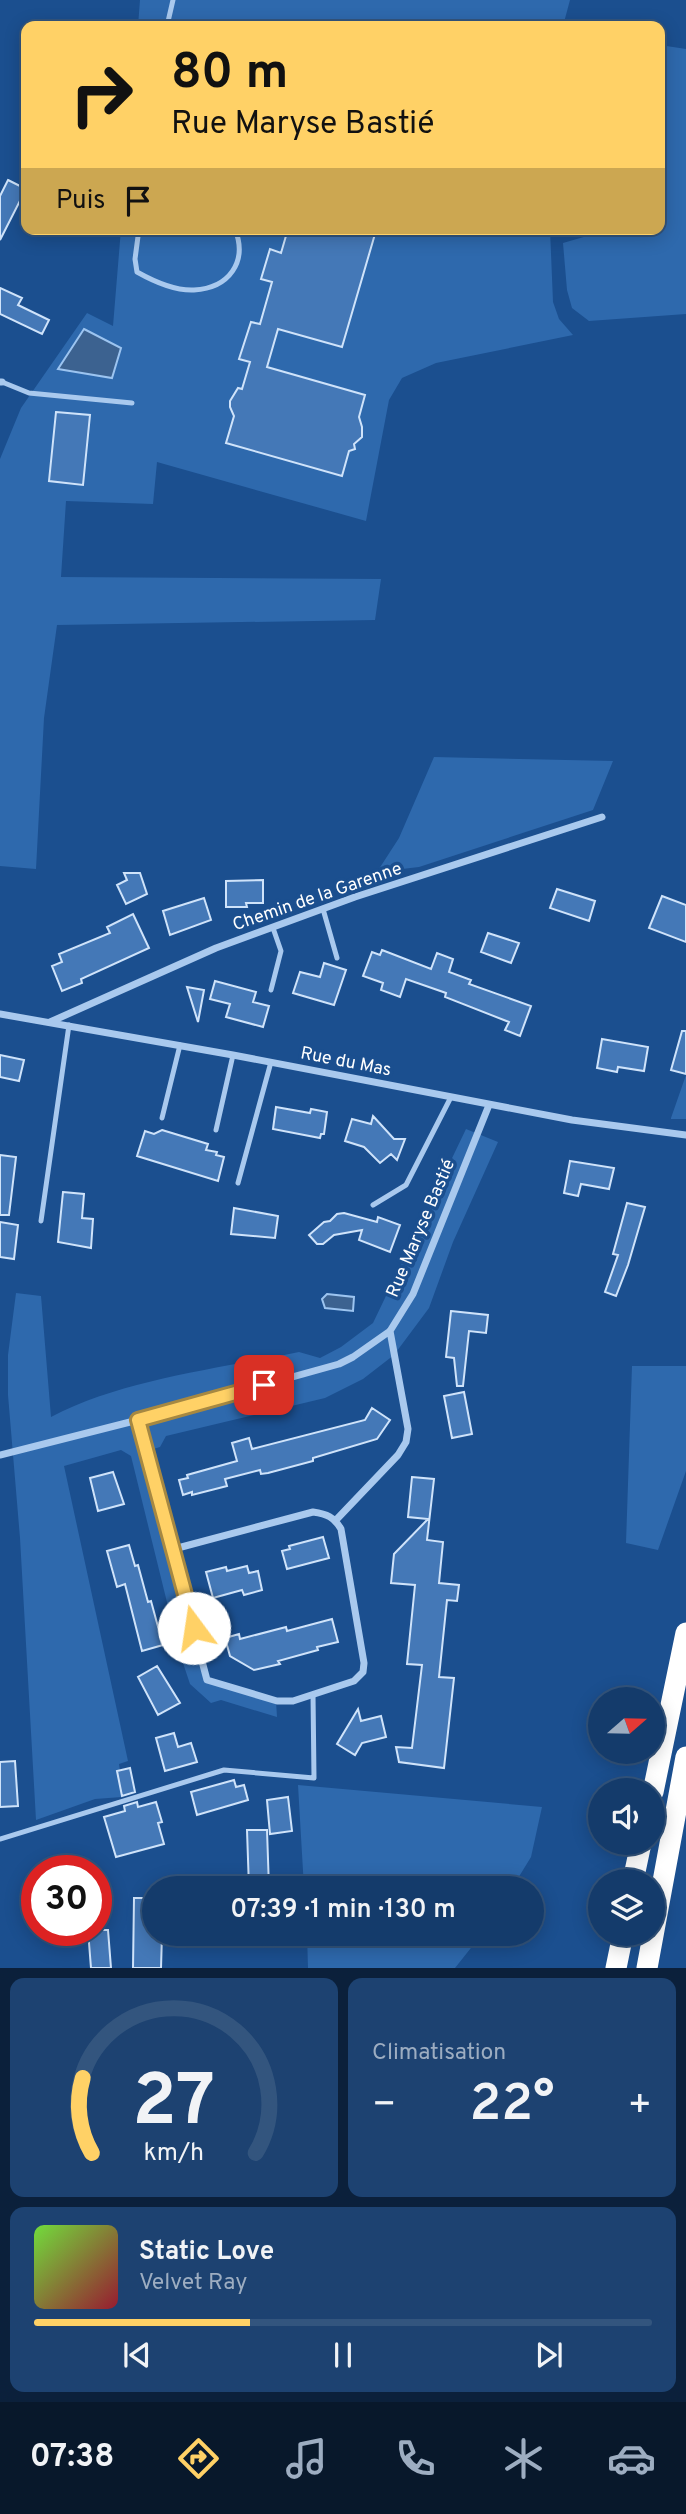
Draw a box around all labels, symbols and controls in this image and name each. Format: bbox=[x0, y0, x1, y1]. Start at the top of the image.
text: 80 m bbox=[171, 44, 288, 106]
icon: right bbox=[56, 49, 147, 140]
text: Rue Maryse Bastié bbox=[171, 105, 434, 145]
icon: arrive bbox=[119, 182, 157, 220]
text: Puis bbox=[56, 185, 105, 218]
street label: Chemin de la Garenne bbox=[230, 858, 405, 937]
street label: Rue du Mas bbox=[298, 1042, 393, 1083]
street label: Rue Maryse Bastié bbox=[382, 1156, 461, 1301]
pin bbox=[234, 1355, 294, 1415]
icon: arrive bbox=[245, 1366, 283, 1404]
position arrow bbox=[157, 1591, 231, 1665]
north arrow bbox=[588, 1687, 665, 1764]
map controls bbox=[588, 1687, 665, 1946]
button: sound bbox=[588, 1778, 665, 1855]
speed limit sign: 30 bbox=[21, 1855, 112, 1946]
button: layers bbox=[588, 1869, 665, 1946]
text: 07:39 · 1 min · 130 m bbox=[230, 1894, 456, 1927]
text: Climatisation bbox=[372, 2039, 506, 2068]
text: 27 bbox=[133, 2060, 215, 2152]
text: 22° bbox=[469, 2073, 555, 2139]
text: − bbox=[372, 2082, 397, 2131]
text: + bbox=[627, 2082, 652, 2131]
text: km/h bbox=[144, 2138, 204, 2170]
text: Static Love bbox=[139, 2236, 274, 2269]
text: Velvet Ray bbox=[139, 2269, 247, 2298]
icon: previous bbox=[118, 2336, 156, 2374]
icon: pause bbox=[324, 2336, 362, 2374]
icon: next bbox=[530, 2336, 568, 2374]
icon: directions bbox=[174, 2434, 223, 2483]
icon: music bbox=[282, 2434, 331, 2483]
icon: phone bbox=[391, 2434, 440, 2483]
icon: climate bbox=[499, 2434, 548, 2483]
icon: car bbox=[607, 2434, 656, 2483]
text: 07:38 bbox=[30, 2438, 114, 2478]

